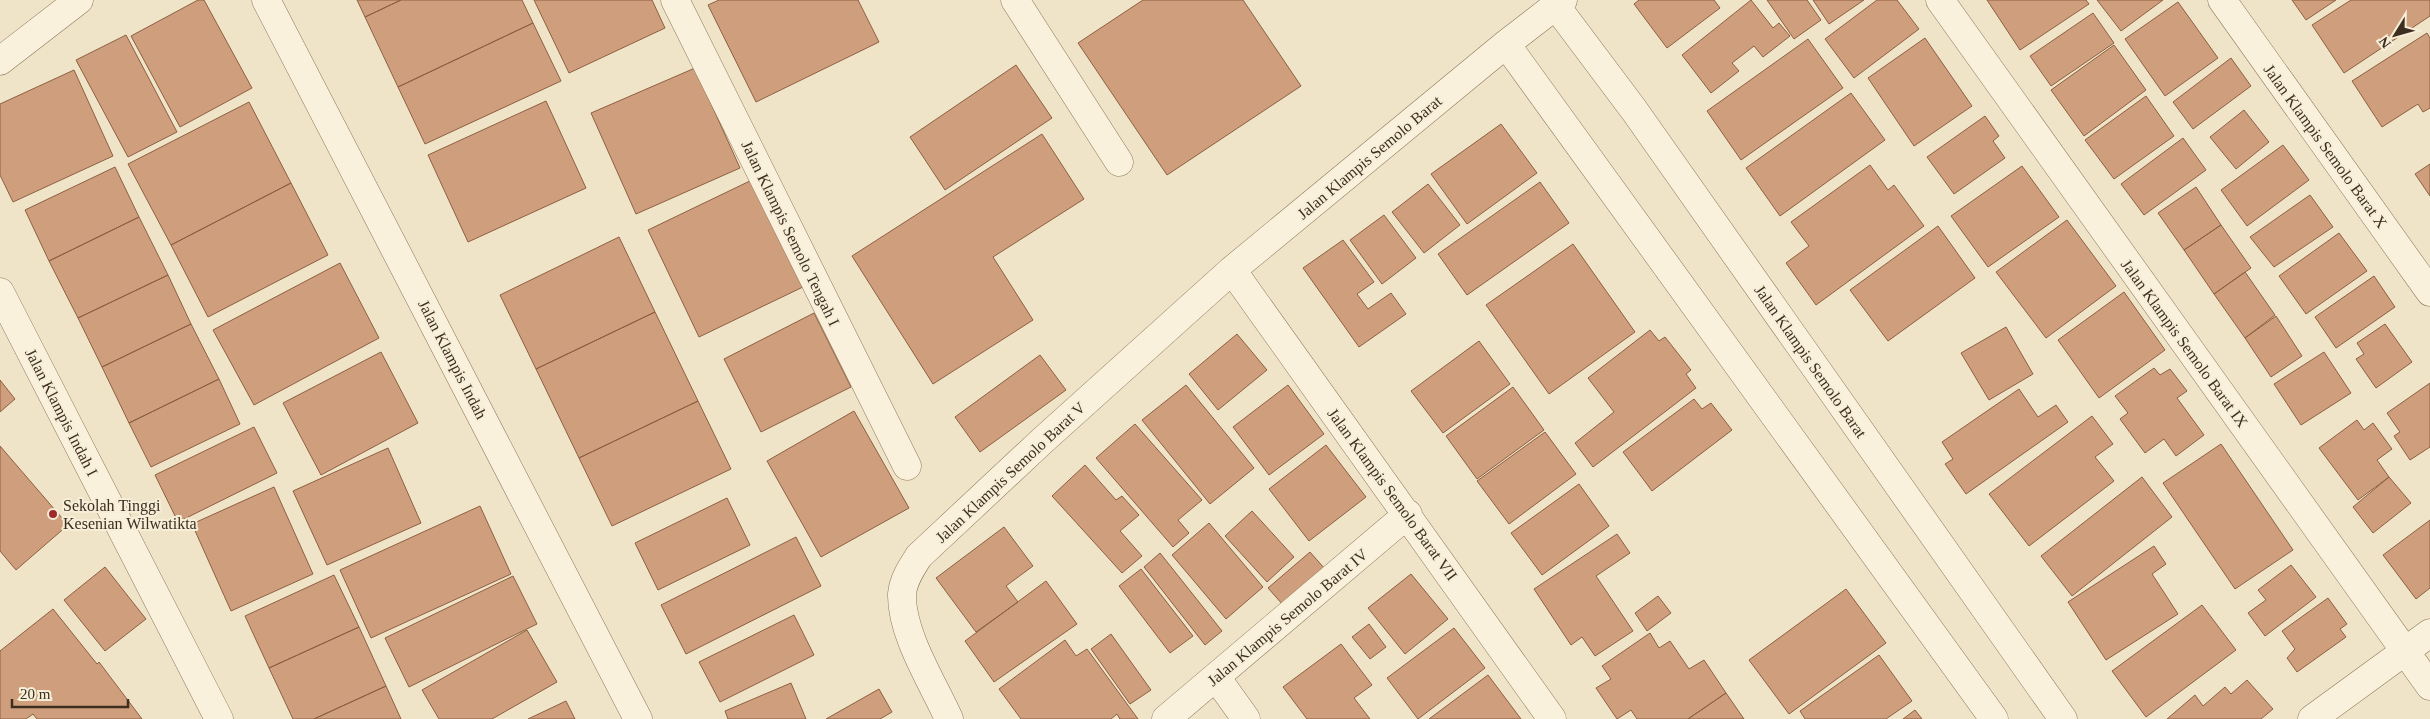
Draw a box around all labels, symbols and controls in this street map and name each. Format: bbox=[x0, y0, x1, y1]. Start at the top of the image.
north arrow bbox=[2370, 10, 2420, 60]
text: N bbox=[2376, 34, 2394, 51]
street label: Jalan Klampis Semolo Barat X bbox=[2260, 61, 2391, 232]
street label: Jalan Klampis Semolo Barat bbox=[1294, 92, 1446, 223]
street label: Jalan Klampis Semolo Tengah I bbox=[737, 138, 843, 329]
street label: Jalan Klampis Semolo Barat IX bbox=[2117, 256, 2252, 432]
street label: Jalan Klampis Semolo Barat bbox=[1750, 282, 1870, 442]
street label: Jalan Klampis Indah bbox=[414, 297, 490, 422]
street label: Jalan Klampis Indah I bbox=[21, 346, 101, 479]
street label: Jalan Klampis Semolo Barat V bbox=[932, 398, 1090, 547]
street label: Jalan Klampis Semolo Barat VII bbox=[1324, 405, 1461, 584]
place label: Sekolah Tinggi Kesenian Wilwatikta bbox=[63, 497, 197, 532]
marker: Sekolah Tinggi Kesenian Wilwatikta bbox=[47, 508, 59, 520]
street label: Jalan Klampis Semolo Barat IV bbox=[1204, 545, 1372, 690]
scale bar bbox=[12, 676, 129, 708]
text: 20 m bbox=[20, 686, 51, 702]

